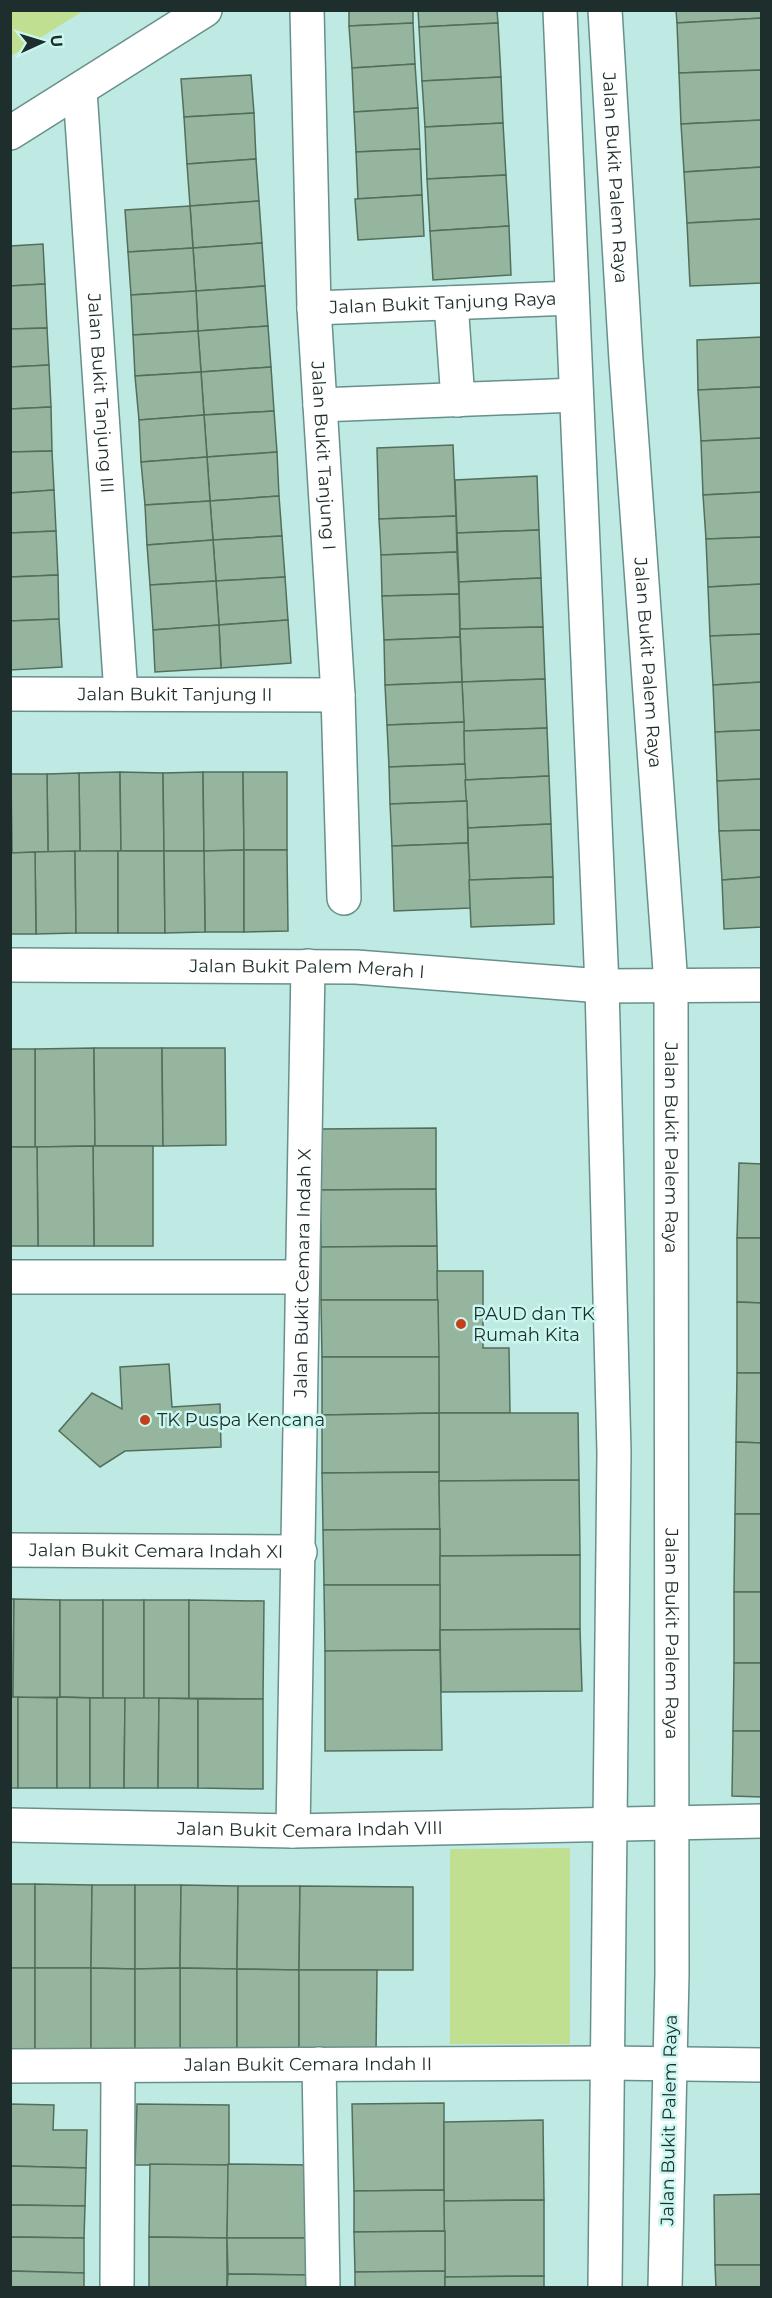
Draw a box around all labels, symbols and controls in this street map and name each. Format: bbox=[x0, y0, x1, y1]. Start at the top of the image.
north arrow bbox=[12, 12, 72, 72]
text: U bbox=[47, 34, 66, 48]
street label: Jalan Bukit Palem Raya bbox=[598, 71, 632, 284]
street label: Jalan Bukit Tanjung Raya bbox=[328, 288, 557, 318]
street label: Jalan Bukit Tanjung III bbox=[83, 292, 118, 494]
street label: Jalan Bukit Tanjung I bbox=[306, 359, 340, 551]
street label: Jalan Bukit Palem Raya bbox=[629, 555, 666, 769]
street label: Jalan Bukit Tanjung II bbox=[76, 683, 273, 706]
street label: Jalan Bukit Palem Merah I bbox=[188, 955, 425, 983]
street label: Jalan Bukit Palem Raya bbox=[660, 1041, 682, 1253]
street label: Jalan Bukit Cemara Indah X bbox=[289, 1148, 316, 1399]
place label: PAUD dan TK Rumah Kita bbox=[473, 1303, 595, 1346]
marker: PAUD dan TK Rumah Kita bbox=[454, 1317, 468, 1331]
place label: TK Puspa Kencana bbox=[157, 1409, 325, 1431]
marker: TK Puspa Kencana bbox=[138, 1413, 152, 1427]
street label: Jalan Bukit Palem Raya bbox=[661, 1527, 683, 1739]
street label: Jalan Bukit Cemara Indah XI bbox=[28, 1539, 283, 1563]
street label: Jalan Bukit Cemara Indah VIII bbox=[176, 1817, 443, 1842]
street label: Jalan Bukit Palem Raya bbox=[656, 2014, 682, 2227]
street label: Jalan Bukit Cemara Indah II bbox=[183, 2053, 432, 2076]

